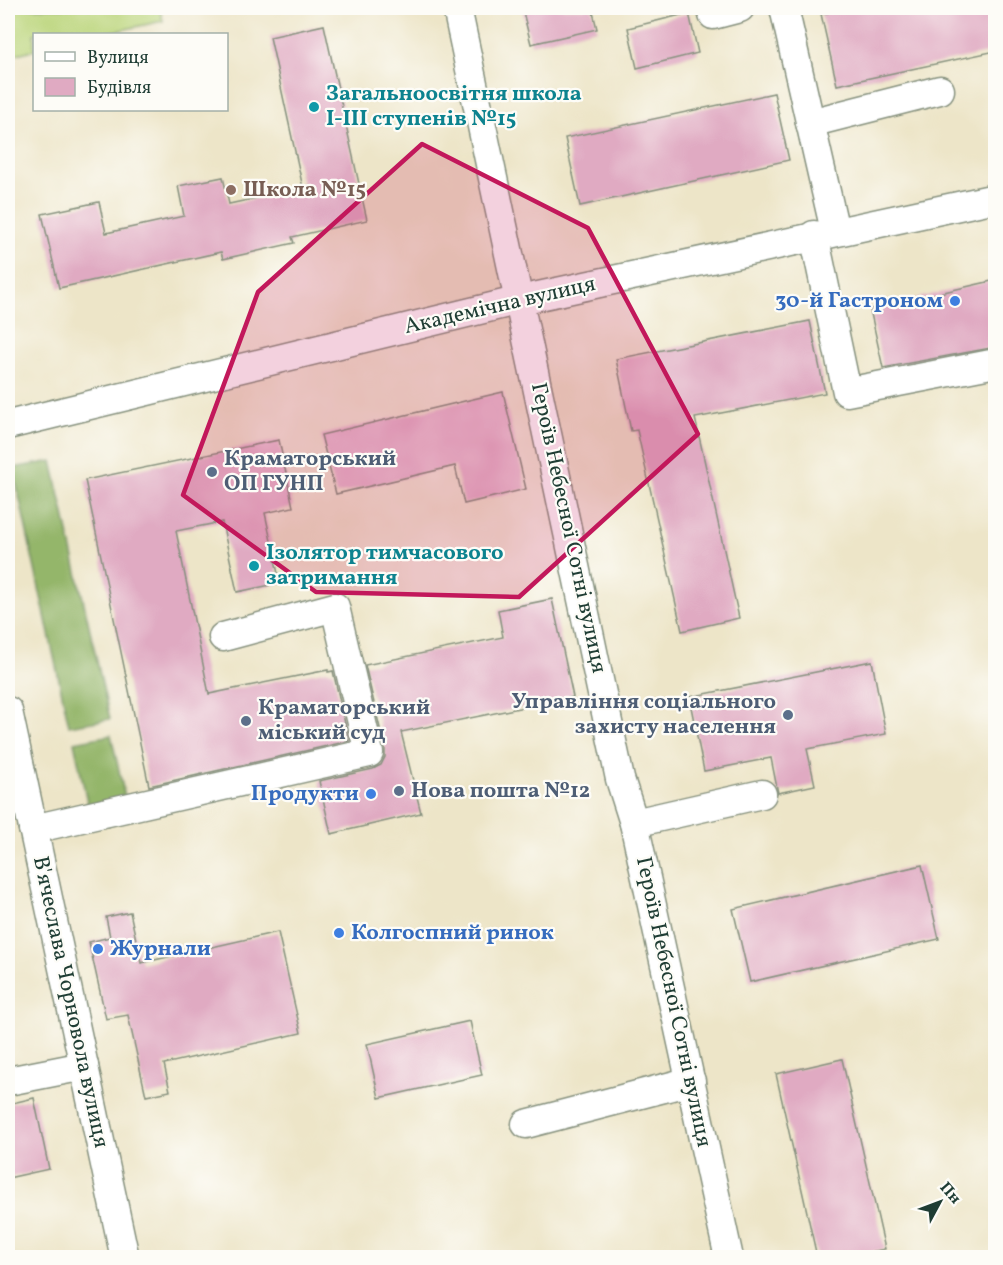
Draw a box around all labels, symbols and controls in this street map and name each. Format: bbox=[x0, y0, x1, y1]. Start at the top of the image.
legend bbox=[33, 33, 228, 111]
text: Вулиця bbox=[87, 46, 149, 71]
text: Будівля bbox=[87, 76, 151, 101]
place label: Загальноосвітня школа І-ІІІ ступенів №15 bbox=[326, 79, 582, 135]
marker: Загальноосвітня школа І-ІІІ ступенів №15 bbox=[307, 100, 321, 114]
place label: Школа №15 bbox=[243, 175, 366, 206]
marker: Школа №15 bbox=[224, 183, 238, 197]
street label: Академічна вулиця bbox=[401, 269, 599, 343]
place label: 30-й Гастроном bbox=[775, 286, 944, 317]
marker: 30-й Гастроном bbox=[948, 294, 962, 308]
street label: Героїв Небесної Сотні вулиця bbox=[522, 380, 614, 676]
place label: Краматорський ОП ГУНП bbox=[224, 444, 396, 500]
marker: Краматорський ОП ГУНП bbox=[205, 465, 219, 479]
place label: Ізолятор тимчасового затримання bbox=[266, 538, 504, 594]
marker: Ізолятор тимчасового затримання bbox=[247, 559, 261, 573]
place label: Управління соціального захисту населення bbox=[512, 687, 776, 743]
place label: Краматорський міський суд bbox=[258, 693, 430, 749]
marker: Управління соціального захисту населення bbox=[781, 708, 795, 722]
marker: Краматорський міський суд bbox=[239, 714, 253, 728]
place label: Нова пошта №12 bbox=[411, 776, 590, 807]
place label: Продукти bbox=[251, 779, 359, 810]
marker: Нова пошта №12 bbox=[392, 784, 406, 798]
marker: Продукти bbox=[364, 787, 378, 801]
street label: В'ячеслава Чорновола вулиця bbox=[24, 853, 116, 1151]
street label: Героїв Небесної Сотні вулиця bbox=[627, 854, 719, 1150]
place label: Колгоспний ринок bbox=[351, 918, 554, 949]
marker: Колгоспний ринок bbox=[332, 926, 346, 940]
place label: Журнали bbox=[110, 934, 211, 965]
marker: Журнали bbox=[91, 942, 105, 956]
north arrow bbox=[910, 1172, 970, 1232]
text: Пн bbox=[934, 1178, 966, 1209]

